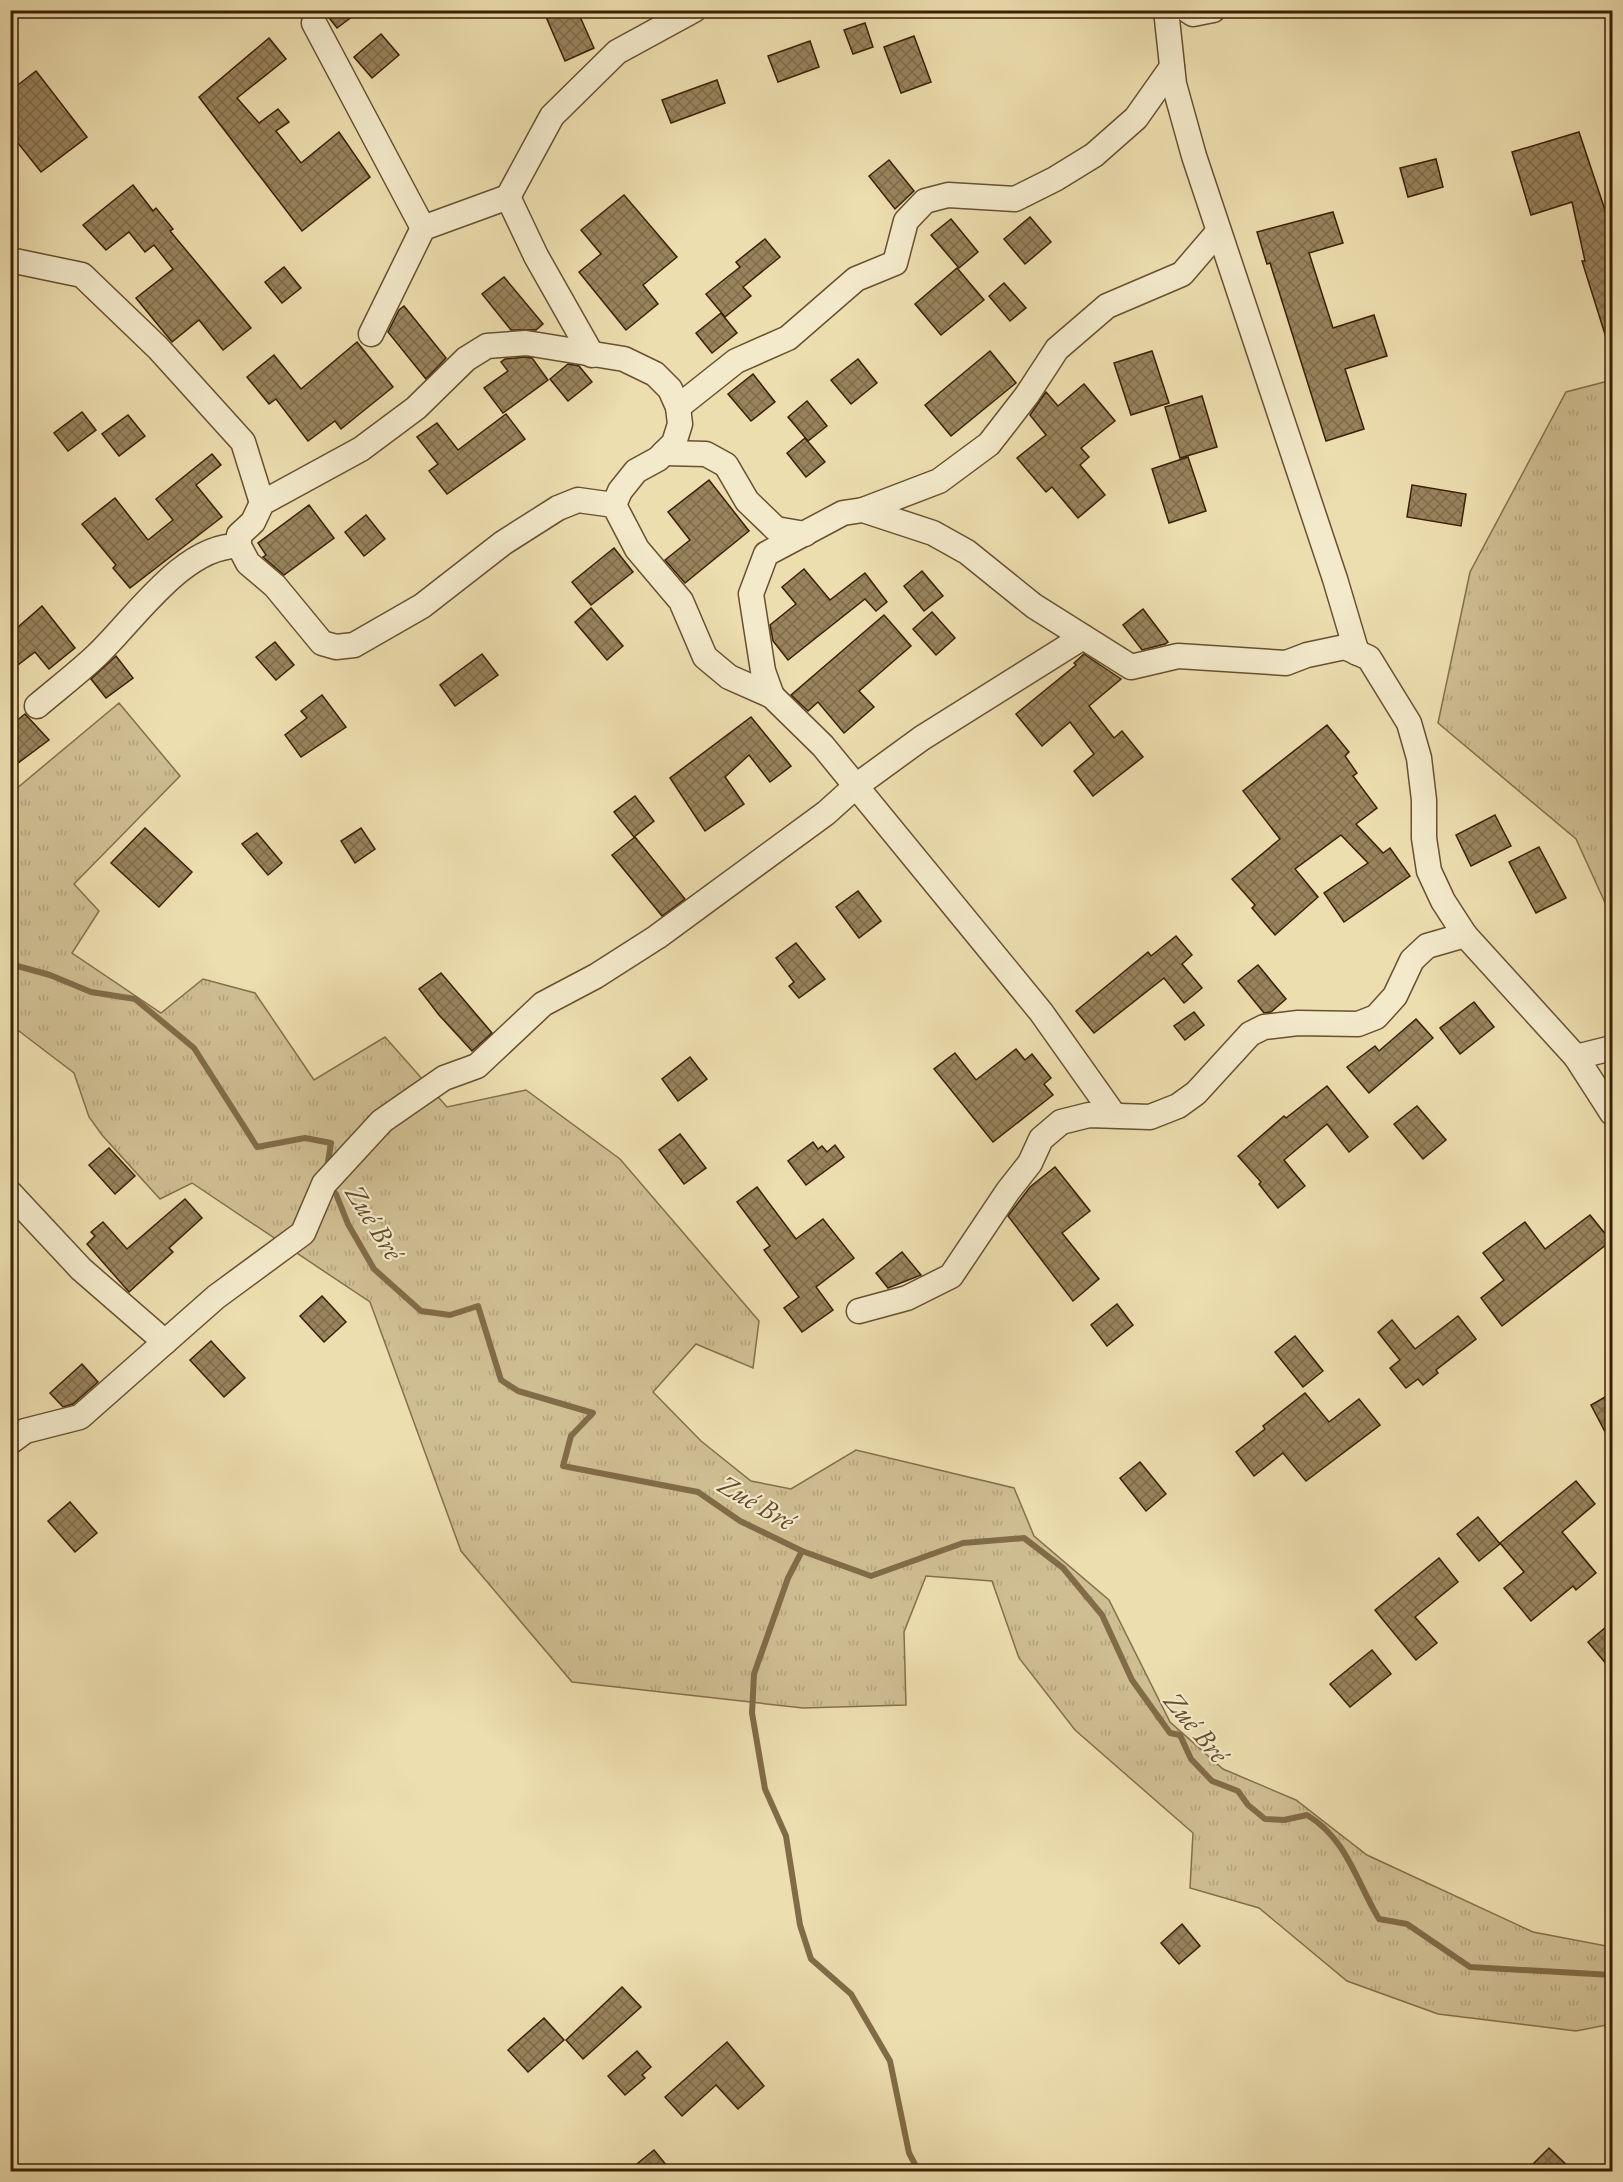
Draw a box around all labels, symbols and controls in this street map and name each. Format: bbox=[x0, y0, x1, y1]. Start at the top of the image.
water label: Zué Bré bbox=[337, 1177, 414, 1269]
water label: Zué Bré bbox=[711, 1465, 804, 1540]
water label: Zué Bré bbox=[1156, 1683, 1239, 1772]

